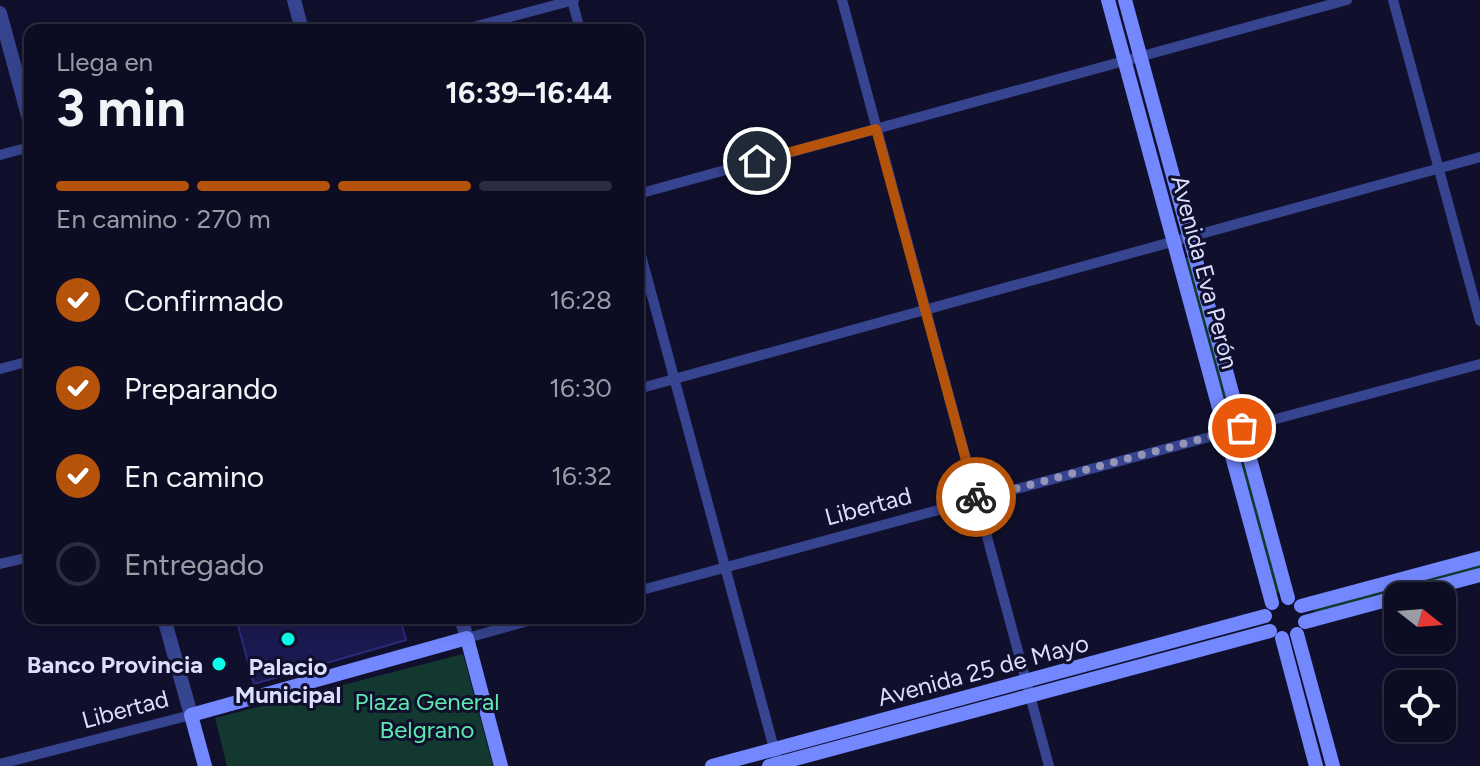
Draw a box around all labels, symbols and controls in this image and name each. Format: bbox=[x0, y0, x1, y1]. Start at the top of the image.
text: Llega en bbox=[56, 46, 153, 78]
text: 16:39–16:44 bbox=[445, 74, 612, 111]
text: 3 min bbox=[56, 77, 186, 139]
pin bbox=[723, 127, 791, 195]
icon: home bbox=[735, 139, 779, 183]
street label: Avenida Eva Perón bbox=[1165, 172, 1245, 372]
text: En camino · 270 m bbox=[56, 203, 271, 235]
icon: check bbox=[56, 278, 100, 322]
text: Confirmado bbox=[124, 282, 284, 319]
text: 16:28 bbox=[549, 284, 612, 316]
icon: check bbox=[56, 366, 100, 410]
text: Preparando bbox=[124, 370, 278, 407]
text: 16:30 bbox=[549, 372, 612, 404]
pin bbox=[1208, 394, 1276, 462]
icon: bag bbox=[1220, 406, 1264, 450]
icon: check bbox=[56, 454, 100, 498]
courier bbox=[936, 457, 1016, 537]
text: En camino bbox=[124, 458, 264, 495]
text: 16:32 bbox=[551, 460, 612, 492]
icon: bike bbox=[954, 475, 998, 519]
street label: Libertad bbox=[821, 481, 915, 531]
text: Entregado bbox=[124, 546, 264, 583]
north arrow bbox=[1384, 582, 1456, 654]
map controls bbox=[1384, 582, 1456, 742]
street label: Avenida 25 de Mayo bbox=[874, 628, 1092, 712]
marker: Palacio Municipal bbox=[279, 630, 297, 648]
place label: Banco Provincia bbox=[27, 650, 203, 679]
place label: Palacio Municipal bbox=[235, 652, 341, 709]
marker: Banco Provincia bbox=[210, 655, 228, 673]
button: locate bbox=[1384, 670, 1456, 742]
street label: Libertad bbox=[78, 684, 172, 734]
park label: Plaza General Belgrano bbox=[355, 687, 499, 744]

